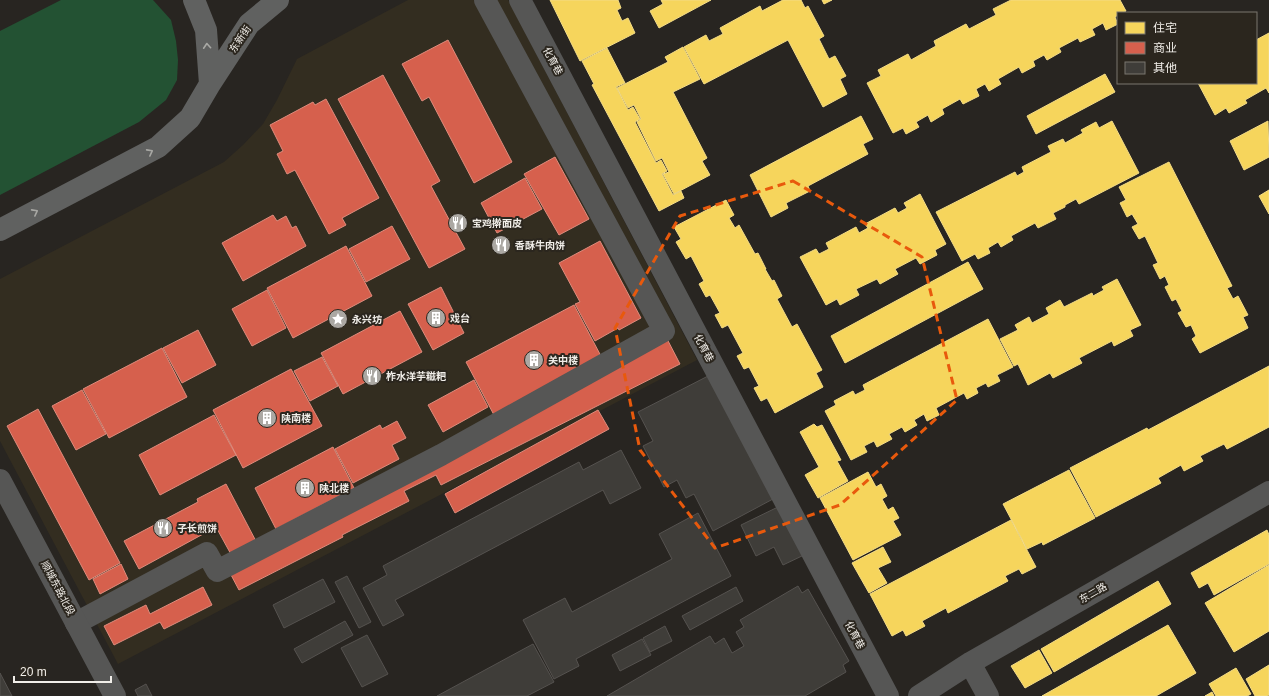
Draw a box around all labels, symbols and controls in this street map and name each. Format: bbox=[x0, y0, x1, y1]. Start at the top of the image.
legend bbox=[1117, 12, 1257, 84]
text: 住宅 bbox=[1153, 21, 1177, 35]
street label: 东新街 bbox=[227, 23, 253, 55]
text: 商业 bbox=[1153, 41, 1177, 55]
one-way arrow bbox=[203, 43, 212, 49]
street label: 化育巷 bbox=[541, 45, 565, 77]
text: 其他 bbox=[1153, 61, 1177, 75]
one-way arrow bbox=[145, 149, 153, 156]
one-way arrow bbox=[30, 210, 38, 217]
restaurant icon: 宝鸡擀面皮 bbox=[447, 212, 469, 234]
place label: 宝鸡擀面皮 bbox=[472, 218, 522, 229]
restaurant icon: 香酥牛肉饼 bbox=[490, 234, 512, 256]
place label: 香酥牛肉饼 bbox=[514, 240, 565, 251]
building icon: 戏台 bbox=[425, 307, 447, 329]
place icon: 永兴坊 bbox=[327, 308, 349, 330]
place label: 戏台 bbox=[450, 312, 470, 324]
place label: 永兴坊 bbox=[352, 314, 382, 325]
street label: 化育巷 bbox=[692, 332, 716, 364]
building icon: 关中楼 bbox=[523, 349, 545, 371]
place label: 关中楼 bbox=[548, 355, 578, 366]
restaurant icon: 柞水洋芋糍粑 bbox=[361, 365, 383, 387]
place label: 柞水洋芋糍粑 bbox=[386, 370, 446, 382]
building icon: 陕南楼 bbox=[256, 407, 278, 429]
place label: 陕南楼 bbox=[281, 413, 311, 424]
building icon: 陕北楼 bbox=[294, 477, 316, 499]
place label: 陕北楼 bbox=[319, 483, 349, 494]
restaurant icon: 子长煎饼 bbox=[152, 517, 174, 539]
place label: 子长煎饼 bbox=[177, 523, 217, 534]
street label: 顺城东路北段 bbox=[39, 559, 77, 617]
street label: 东二路 bbox=[1077, 581, 1109, 605]
street label: 化育巷 bbox=[843, 619, 867, 651]
scale bar bbox=[14, 658, 111, 684]
text: 20 m bbox=[20, 665, 47, 679]

